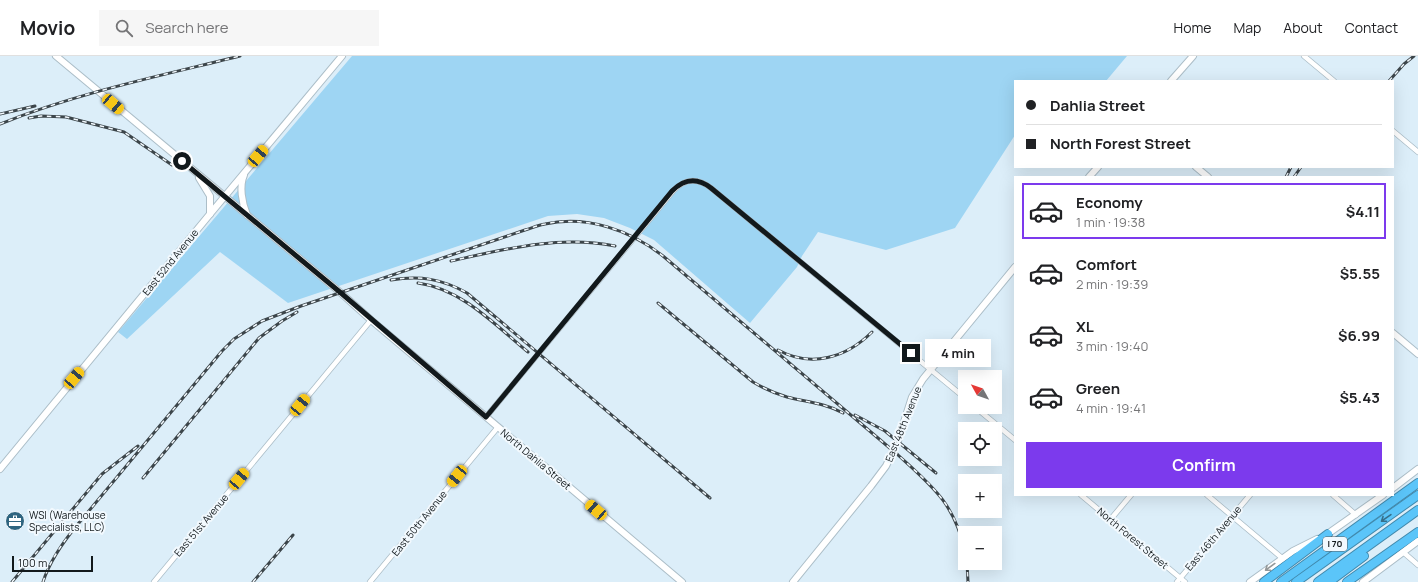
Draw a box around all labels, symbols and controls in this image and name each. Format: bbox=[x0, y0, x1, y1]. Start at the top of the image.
search box bbox=[99, 10, 379, 46]
text: Movio bbox=[20, 15, 75, 41]
icon: search bbox=[113, 17, 135, 39]
text: Search here bbox=[145, 17, 229, 38]
text: Home bbox=[1174, 18, 1211, 37]
text: Map bbox=[1233, 18, 1261, 37]
text: About bbox=[1283, 18, 1323, 37]
text: Contact bbox=[1345, 18, 1398, 37]
car bbox=[100, 92, 126, 116]
text: Dahlia Street bbox=[1050, 95, 1145, 116]
text: North Forest Street bbox=[1050, 133, 1191, 154]
car bbox=[246, 143, 270, 169]
route start bbox=[173, 152, 191, 170]
text: Economy bbox=[1076, 192, 1143, 213]
icon: car bbox=[1028, 193, 1064, 229]
text: $4.11 bbox=[1346, 201, 1380, 222]
text: 1 min · 19:38 bbox=[1076, 213, 1145, 231]
street label: East 52nd Avenue bbox=[139, 226, 201, 298]
text: Comfort bbox=[1076, 254, 1137, 275]
icon: car bbox=[1028, 255, 1064, 291]
text: $5.55 bbox=[1340, 263, 1380, 284]
text: 2 min · 19:39 bbox=[1076, 275, 1148, 293]
text: XL bbox=[1076, 316, 1094, 337]
icon: car bbox=[1028, 317, 1064, 353]
text: $6.99 bbox=[1338, 325, 1380, 346]
text: 3 min · 19:40 bbox=[1076, 337, 1148, 355]
callout: 4 min bbox=[925, 339, 991, 367]
route end bbox=[902, 344, 920, 362]
text: 4 min bbox=[941, 344, 975, 362]
car bbox=[62, 365, 86, 391]
north arrow bbox=[958, 370, 1002, 414]
map controls bbox=[958, 370, 1002, 570]
text: Green bbox=[1076, 378, 1120, 399]
icon: car bbox=[1028, 379, 1064, 415]
street label: East 48th Avenue bbox=[881, 384, 925, 464]
text: $5.43 bbox=[1339, 387, 1380, 408]
car bbox=[288, 392, 312, 418]
text: 4 min · 19:41 bbox=[1076, 399, 1146, 417]
button: locate bbox=[958, 422, 1002, 466]
street label: North Dahlia Street bbox=[498, 425, 574, 493]
button: Confirm bbox=[1026, 442, 1382, 488]
car bbox=[445, 463, 469, 489]
car bbox=[227, 466, 251, 492]
button: + bbox=[958, 474, 1002, 518]
street label: East 50th Avenue bbox=[388, 487, 450, 559]
street label: East 51st Avenue bbox=[171, 491, 231, 559]
car bbox=[583, 498, 609, 522]
street label: East 46th Avenue bbox=[1182, 502, 1244, 573]
street label: North Forest Street bbox=[1094, 504, 1172, 572]
place label: WSI (Warehouse Specialists, LLC) bbox=[29, 508, 106, 534]
office icon: WSI (Warehouse Specialists, LLC) bbox=[4, 510, 26, 532]
one-way arrow bbox=[1381, 514, 1392, 522]
button: − bbox=[958, 526, 1002, 570]
road number: I 70 bbox=[1323, 537, 1347, 551]
scale bar bbox=[12, 554, 93, 573]
text: 100 m bbox=[18, 555, 47, 570]
one-way arrow bbox=[1264, 563, 1275, 571]

